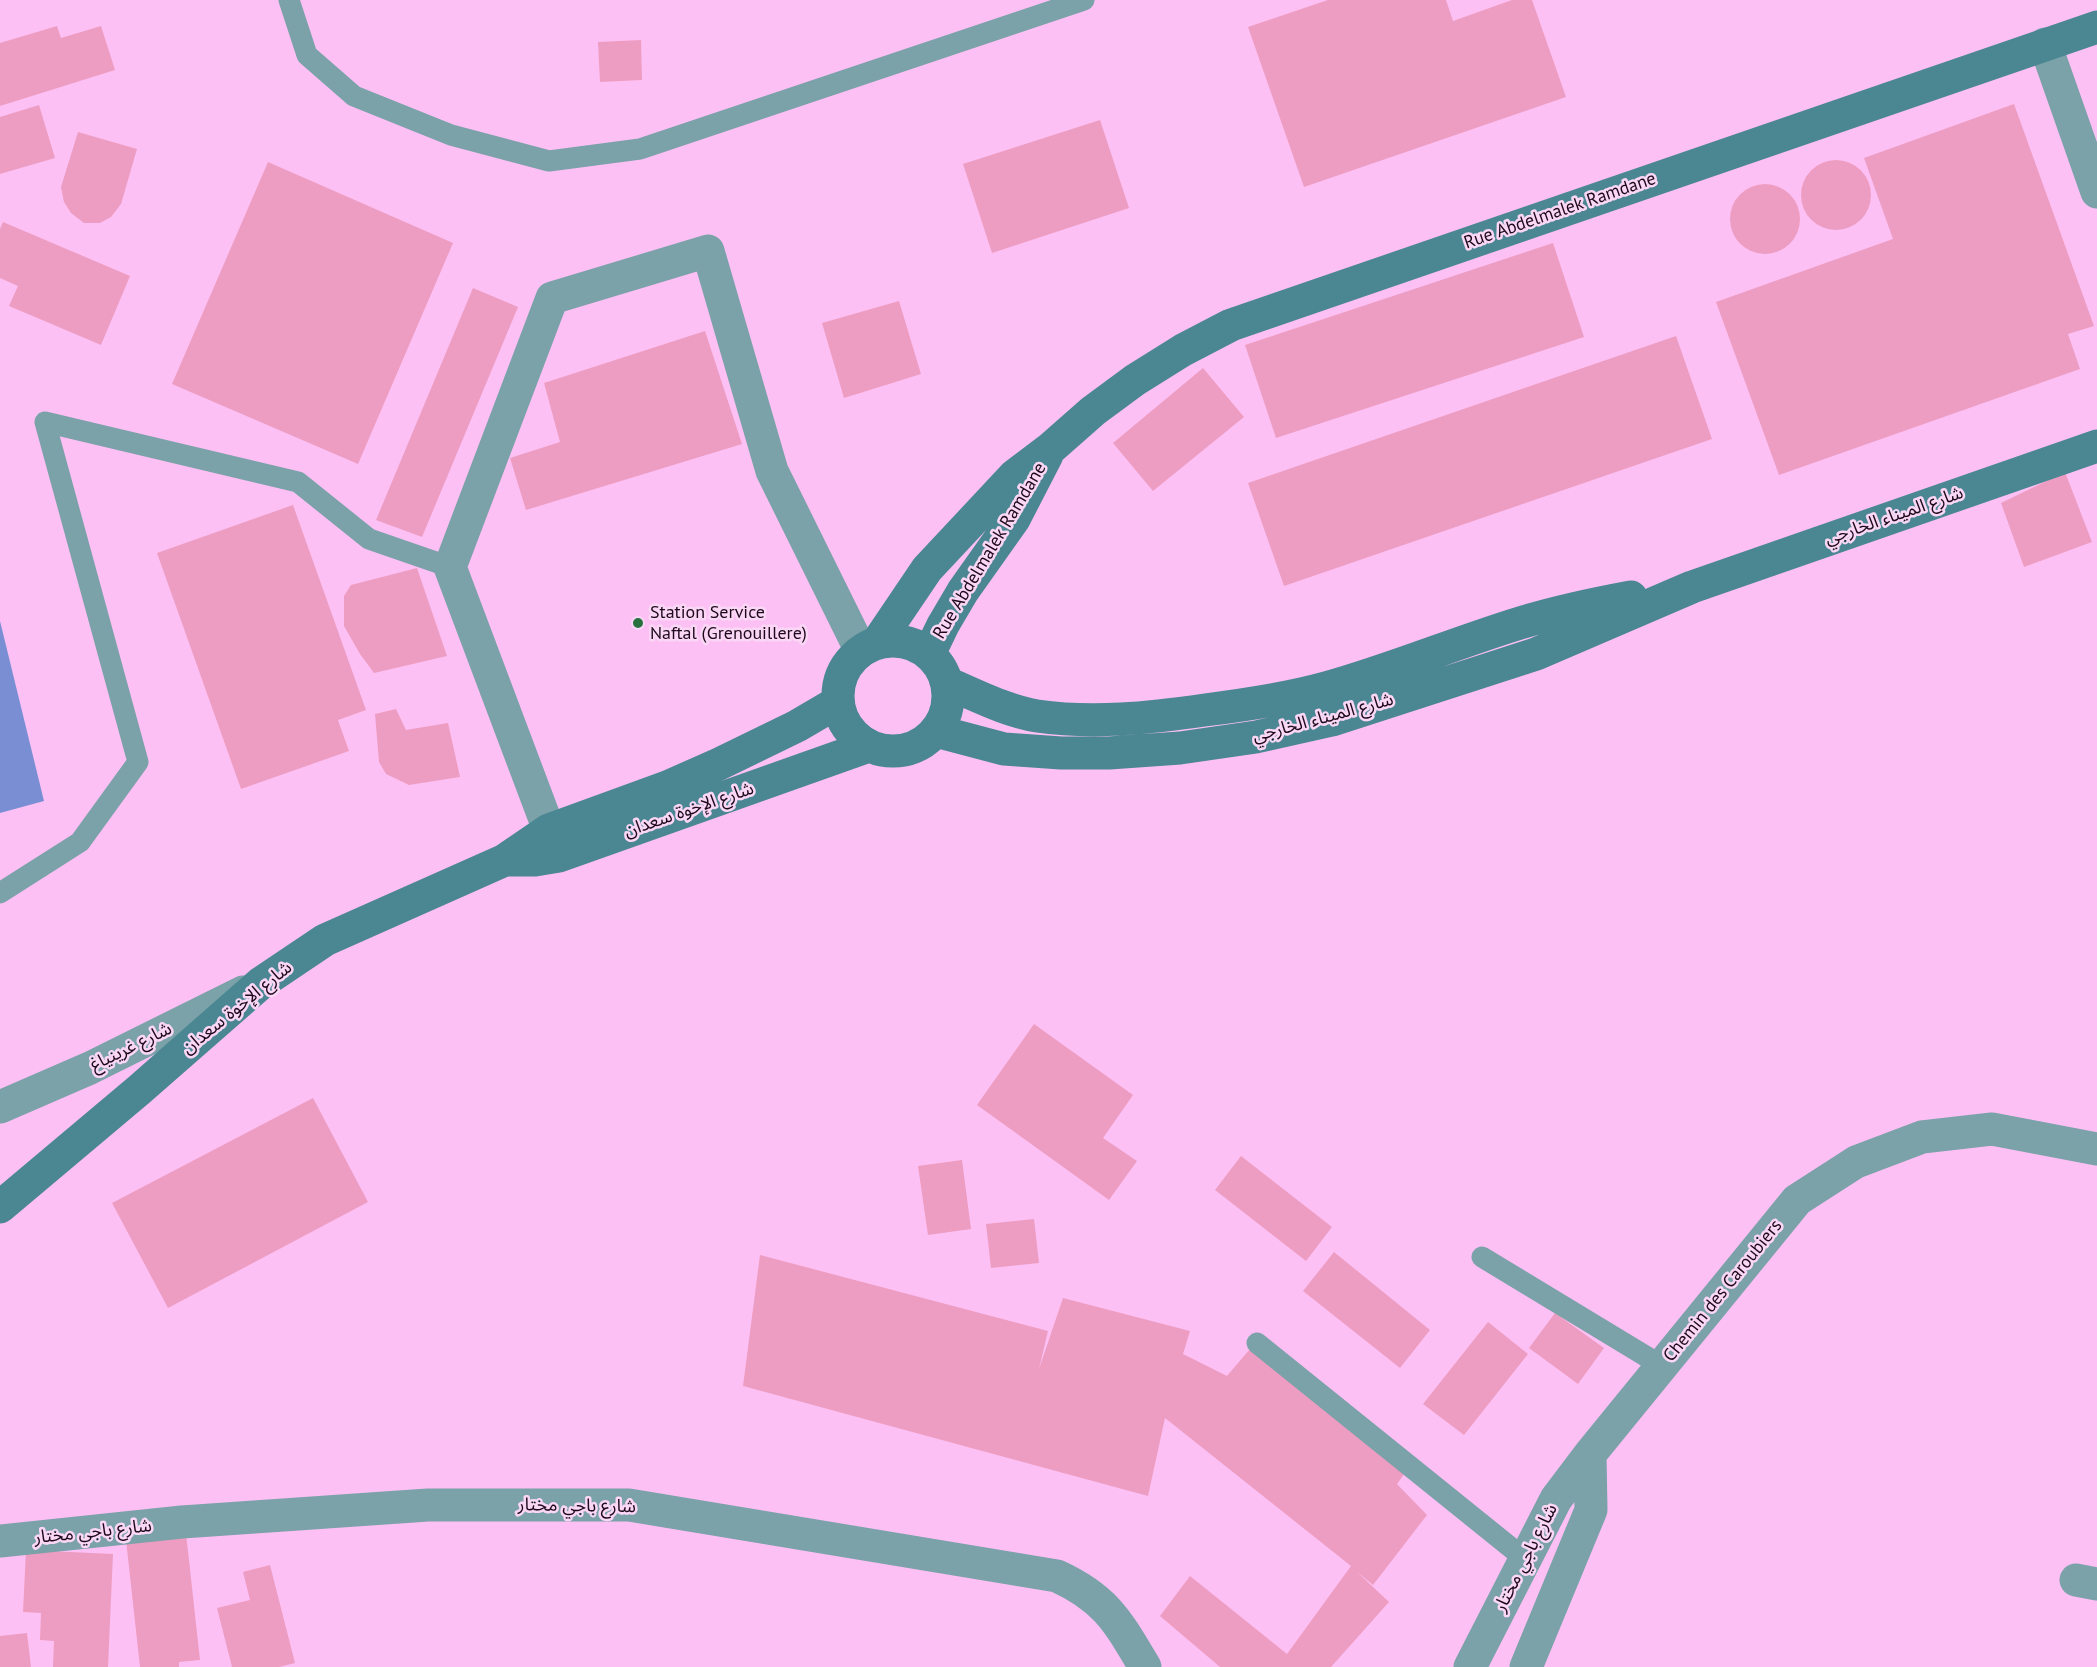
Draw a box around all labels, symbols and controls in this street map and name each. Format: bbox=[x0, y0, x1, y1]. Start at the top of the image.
street label: Rue Abdelmalek Ramdane bbox=[1461, 168, 1659, 254]
street label: Rue Abdelmalek Ramdane bbox=[929, 459, 1051, 643]
street label: شارع الميناء الخارجي bbox=[1822, 482, 1966, 550]
place label: Station Service Naftal (Grenouillere) bbox=[650, 602, 807, 644]
marker: Station Service Naftal (Grenouillere) bbox=[631, 616, 645, 630]
street label: شارع الميناء الخارجي bbox=[1250, 689, 1396, 747]
street label: شارع الإخوة سعدان bbox=[621, 778, 757, 842]
street label: شارع الإخوة سعدان bbox=[178, 957, 296, 1059]
street label: شارع غرينياغ bbox=[87, 1018, 175, 1076]
street label: Chemin des Caroubiers bbox=[1659, 1216, 1787, 1366]
street label: شارع باجي مختار bbox=[518, 1494, 636, 1518]
street label: شارع باجي مختار bbox=[1490, 1500, 1562, 1616]
street label: شارع باجي مختار bbox=[33, 1515, 153, 1549]

